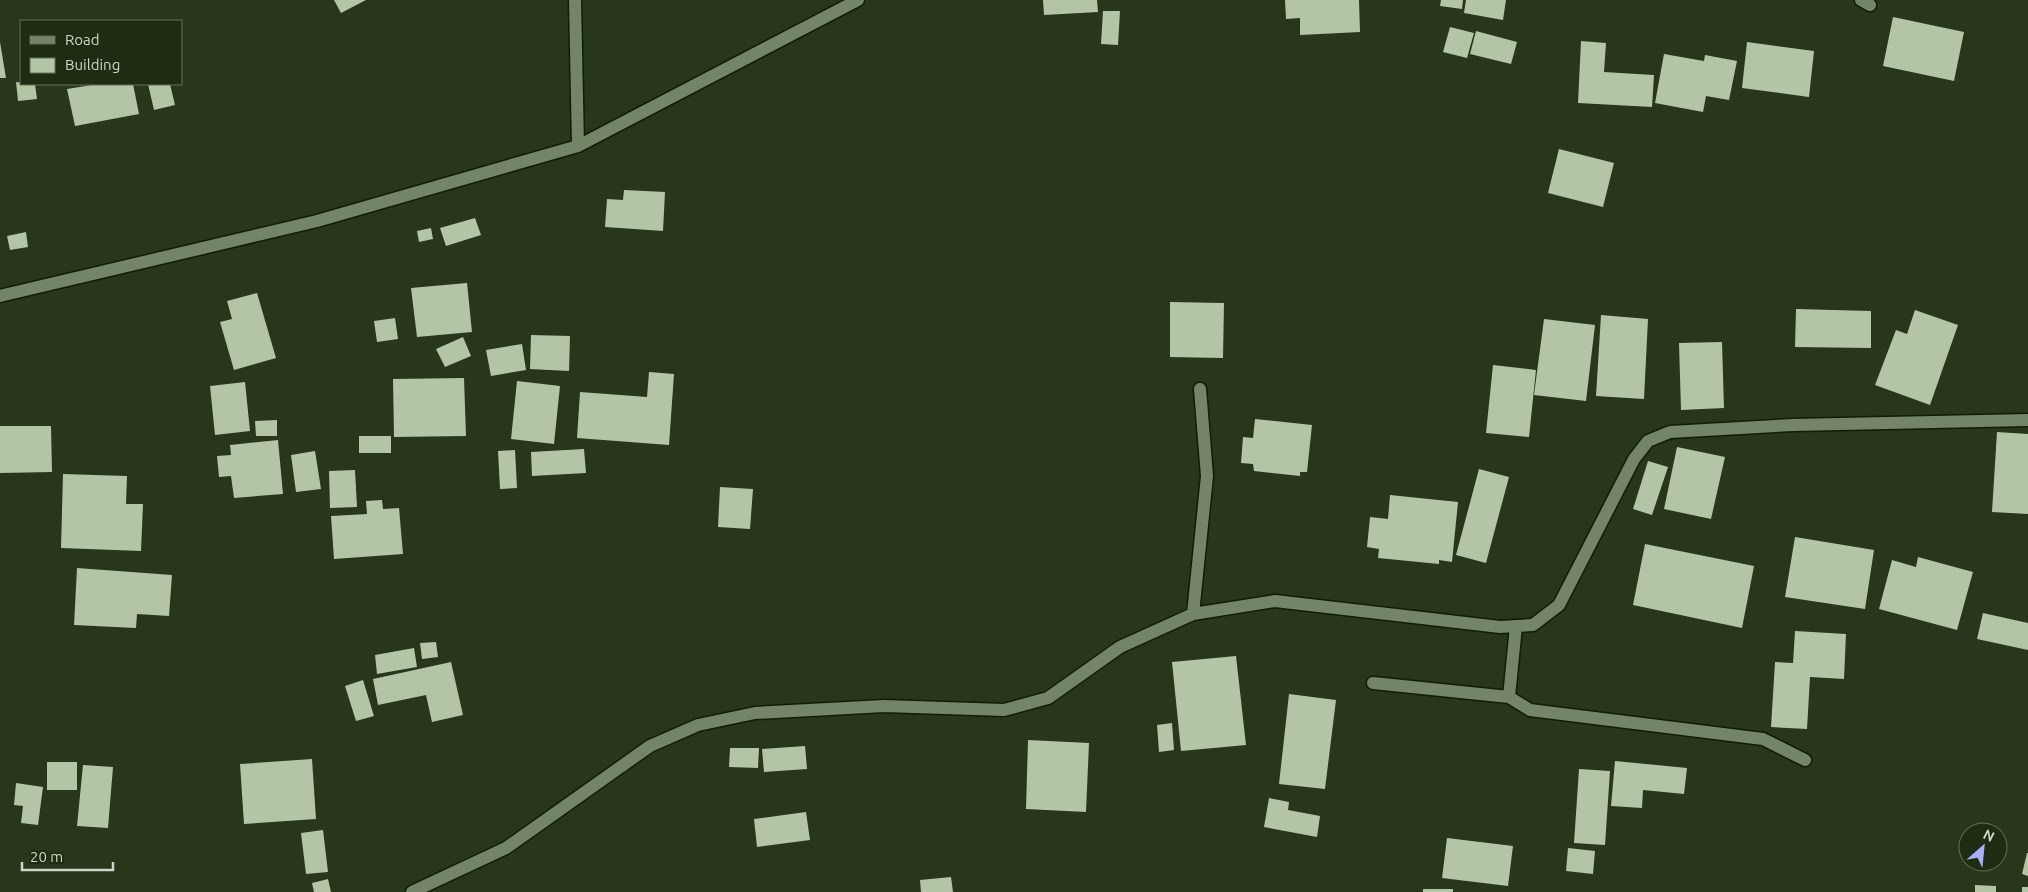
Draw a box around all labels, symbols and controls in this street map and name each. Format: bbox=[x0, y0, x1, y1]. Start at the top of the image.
legend bbox=[20, 20, 182, 85]
text: Road bbox=[65, 31, 100, 48]
text: Building bbox=[65, 56, 120, 73]
north arrow bbox=[1958, 822, 2008, 872]
text: N bbox=[1981, 826, 1997, 845]
scale bar bbox=[22, 840, 114, 872]
text: 20 m bbox=[30, 848, 63, 865]

